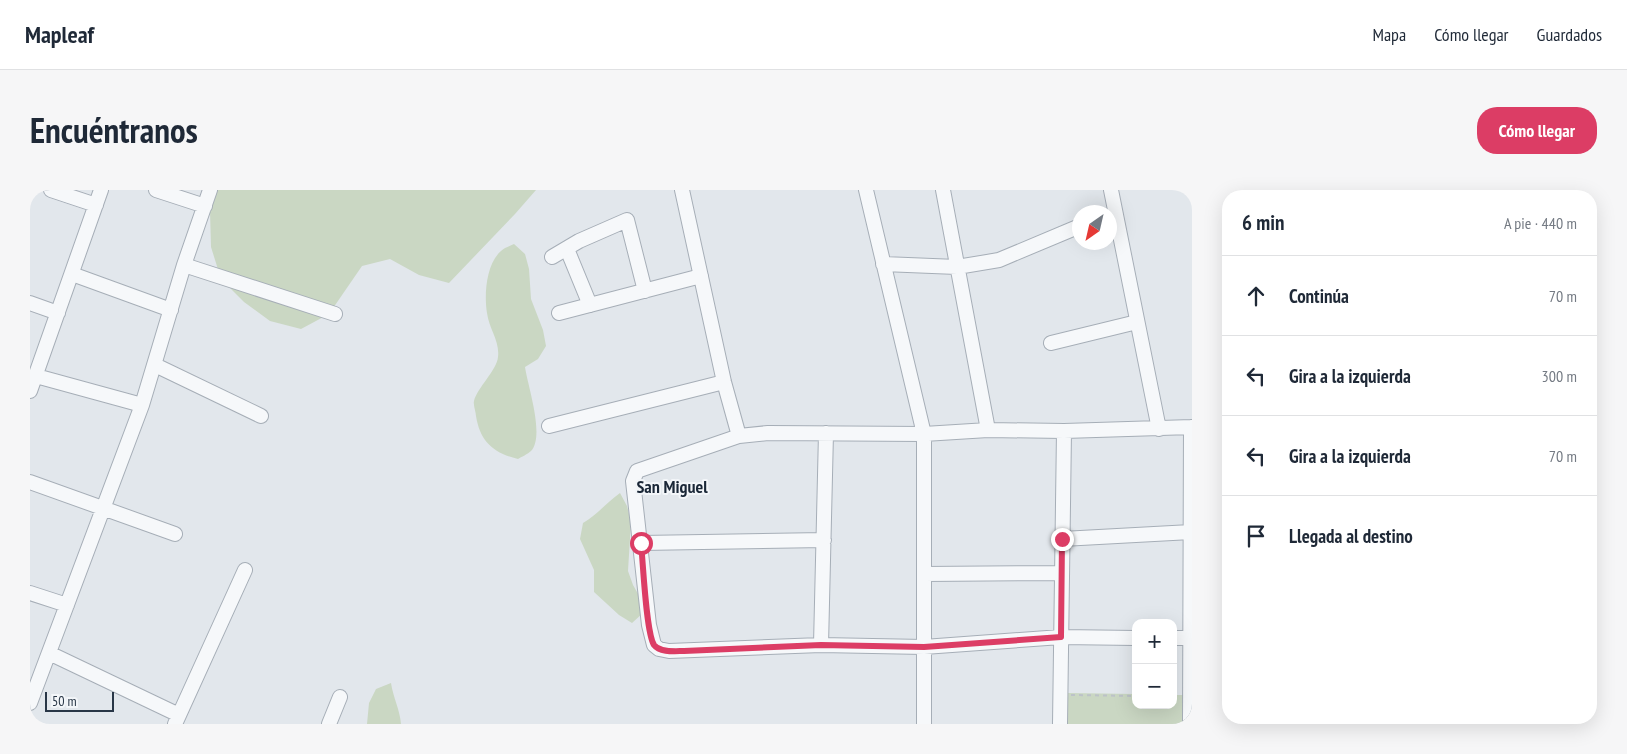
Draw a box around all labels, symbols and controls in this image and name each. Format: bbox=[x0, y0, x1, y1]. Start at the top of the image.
text: Mapleaf bbox=[25, 19, 94, 50]
text: Mapa bbox=[1372, 23, 1406, 46]
text: Cómo llegar bbox=[1434, 23, 1509, 46]
text: Guardados bbox=[1537, 23, 1602, 46]
text: Encuéntranos bbox=[30, 107, 198, 153]
button: Cómo llegar bbox=[1477, 107, 1597, 154]
north arrow bbox=[1072, 205, 1117, 250]
text: 6 min bbox=[1242, 209, 1284, 236]
text: A pie · 440 m bbox=[1504, 213, 1577, 233]
icon: ahead bbox=[1242, 282, 1270, 310]
text: Continúa bbox=[1289, 284, 1349, 308]
text: 70 m bbox=[1549, 286, 1577, 306]
icon: left bbox=[1242, 362, 1270, 390]
text: Gira a la izquierda bbox=[1289, 364, 1411, 388]
text: 300 m bbox=[1542, 366, 1577, 386]
icon: left bbox=[1242, 442, 1270, 470]
text: Gira a la izquierda bbox=[1289, 444, 1411, 468]
text: 70 m bbox=[1549, 446, 1577, 466]
district label: San Miguel bbox=[636, 475, 708, 498]
icon: arrive bbox=[1242, 522, 1270, 550]
text: Llegada al destino bbox=[1289, 524, 1413, 548]
route end bbox=[1051, 528, 1074, 551]
route start bbox=[630, 532, 653, 555]
map controls bbox=[1132, 619, 1177, 709]
button: + bbox=[1132, 619, 1177, 664]
button: − bbox=[1132, 664, 1177, 709]
scale bar bbox=[45, 689, 114, 712]
text: 50 m bbox=[52, 692, 77, 710]

